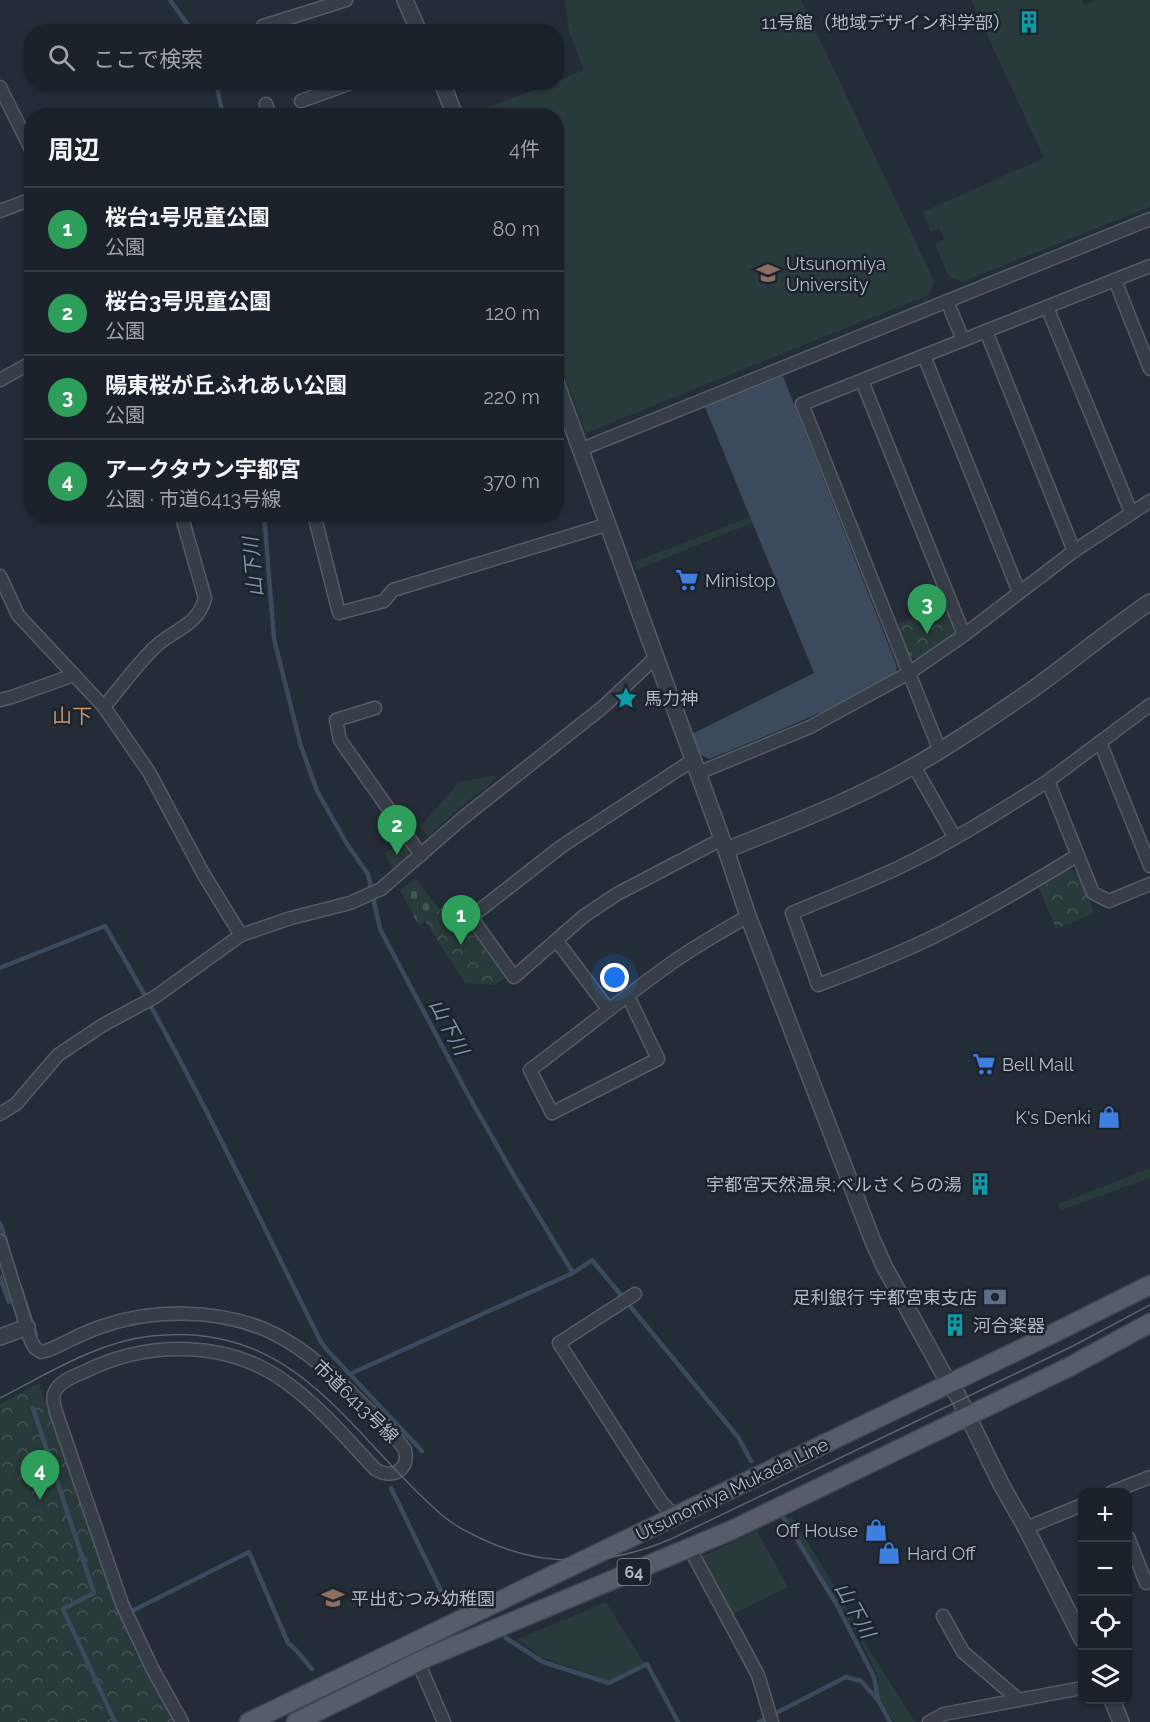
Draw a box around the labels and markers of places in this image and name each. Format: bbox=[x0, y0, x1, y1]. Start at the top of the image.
building icon: 11号館（地域デザイン科学部） bbox=[1016, 9, 1042, 35]
place label: 11号館（地域デザイン科学部） bbox=[762, 12, 1011, 33]
place label: Utsunomiya University bbox=[786, 253, 886, 295]
school or university icon: Utsunomiya University bbox=[755, 260, 781, 286]
supermarket icon: Ministop bbox=[674, 567, 700, 593]
place label: Ministop bbox=[705, 570, 776, 591]
pin: 3 bbox=[908, 584, 946, 634]
place icon: 馬力神 bbox=[613, 685, 639, 711]
place label: 馬力神 bbox=[644, 688, 698, 709]
pin: 2 bbox=[378, 806, 416, 855]
pin: 1 bbox=[442, 896, 480, 945]
supermarket icon: Bell Mall bbox=[971, 1051, 997, 1077]
place label: Bell Mall bbox=[1002, 1054, 1074, 1075]
shop icon: K's Denki bbox=[1096, 1104, 1122, 1130]
place label: K's Denki bbox=[1015, 1107, 1091, 1128]
building icon: 宇都宮天然温泉;ベルさくらの湯 bbox=[967, 1171, 993, 1197]
place label: 宇都宮天然温泉;ベルさくらの湯 bbox=[706, 1174, 962, 1195]
bank icon: 足利銀行 宇都宮東支店 bbox=[982, 1284, 1008, 1310]
place label: 足利銀行 宇都宮東支店 bbox=[792, 1287, 977, 1308]
building icon: 河合楽器 bbox=[942, 1312, 968, 1338]
place label: 河合楽器 bbox=[973, 1315, 1045, 1336]
pin: 4 bbox=[20, 1450, 60, 1500]
shop icon: Off House bbox=[863, 1517, 889, 1543]
place label: Off House bbox=[776, 1520, 858, 1541]
shop icon: Hard Off bbox=[876, 1540, 902, 1566]
place label: Hard Off bbox=[907, 1543, 976, 1564]
school or university icon: 平出むつみ幼稚園 bbox=[320, 1585, 346, 1611]
place label: 平出むつみ幼稚園 bbox=[351, 1588, 495, 1609]

